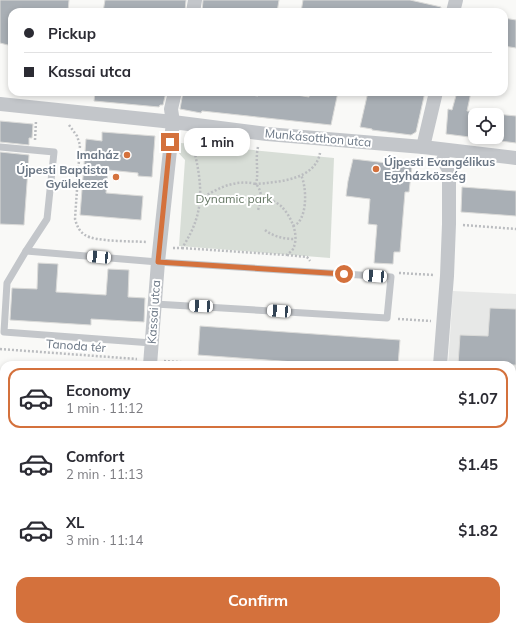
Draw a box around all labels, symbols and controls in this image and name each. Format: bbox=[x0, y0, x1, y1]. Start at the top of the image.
text: Pickup bbox=[48, 24, 96, 43]
text: Kassai utca bbox=[48, 62, 131, 81]
map controls bbox=[468, 108, 504, 144]
button: locate bbox=[468, 108, 504, 144]
street label: Munkásotthon utca bbox=[264, 125, 372, 150]
callout: 1 min bbox=[184, 128, 250, 156]
route end bbox=[161, 133, 179, 151]
text: 1 min bbox=[200, 134, 234, 150]
place label: Imaház bbox=[76, 147, 119, 162]
marker: Imaház bbox=[122, 150, 132, 160]
place label: Újpesti Evangélikus Egyházközség bbox=[384, 154, 495, 183]
place label: Újpesti Baptista Gyülekezet bbox=[16, 162, 108, 191]
marker: Újpesti Evangélikus Egyházközség bbox=[371, 164, 381, 174]
marker: Újpesti Baptista Gyülekezet bbox=[111, 172, 121, 182]
park label: Dynamic park bbox=[196, 191, 273, 206]
car bbox=[87, 250, 111, 264]
route start bbox=[335, 265, 353, 283]
car bbox=[363, 269, 387, 283]
street label: Kassai utca bbox=[144, 279, 163, 344]
car bbox=[189, 299, 213, 313]
car bbox=[267, 304, 291, 318]
street label: Tanoda tér bbox=[46, 336, 107, 355]
icon: car bbox=[18, 380, 54, 416]
text: Economy bbox=[66, 381, 131, 400]
text: $1.07 bbox=[458, 389, 498, 408]
text: 1 min · 11:12 bbox=[66, 400, 143, 416]
icon: car bbox=[18, 446, 54, 482]
text: Comfort bbox=[66, 447, 124, 466]
text: $1.45 bbox=[458, 455, 498, 474]
text: 2 min · 11:13 bbox=[66, 466, 143, 482]
icon: car bbox=[18, 512, 54, 548]
text: XL bbox=[66, 513, 84, 532]
text: $1.82 bbox=[458, 521, 498, 540]
text: 3 min · 11:14 bbox=[66, 532, 143, 548]
button: Confirm bbox=[16, 577, 500, 623]

